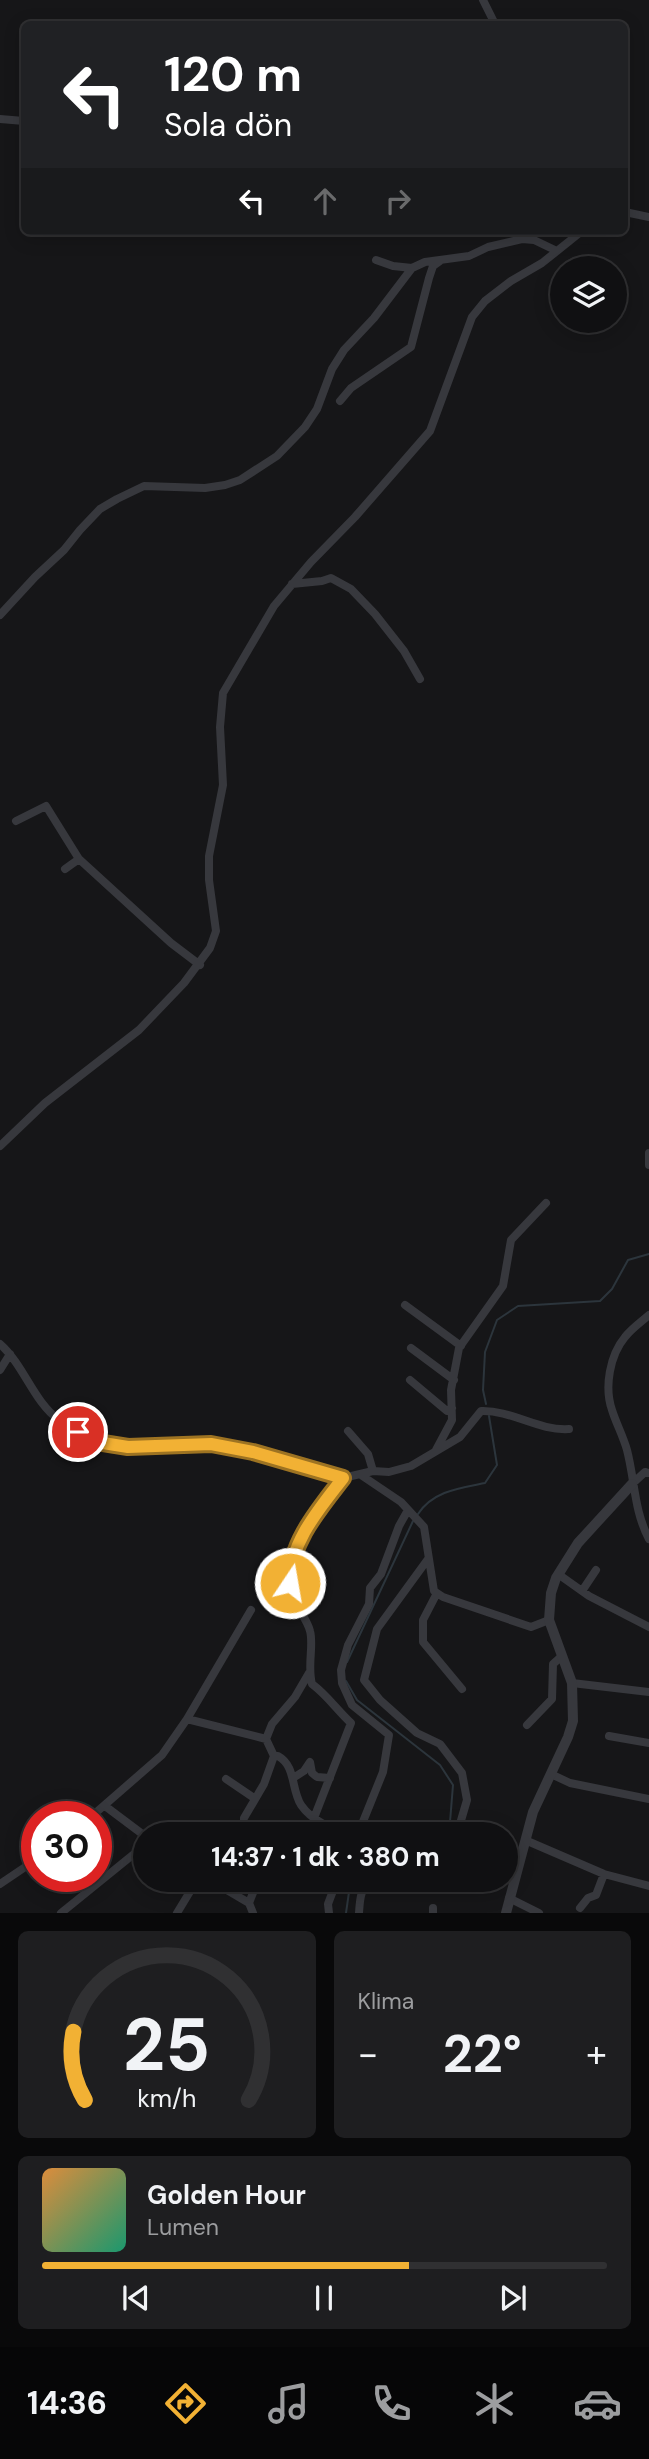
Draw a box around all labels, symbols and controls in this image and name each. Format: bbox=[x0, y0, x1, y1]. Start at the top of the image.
text: 120 m bbox=[164, 42, 302, 106]
icon: left bbox=[49, 49, 140, 140]
text: Sola dön bbox=[164, 104, 292, 146]
icon: left bbox=[233, 182, 271, 220]
icon: ahead bbox=[306, 182, 344, 220]
icon: right bbox=[379, 182, 417, 220]
map controls bbox=[550, 256, 627, 333]
button: layers bbox=[550, 256, 627, 333]
pin bbox=[48, 1402, 108, 1462]
icon: arrive bbox=[59, 1413, 97, 1451]
position arrow bbox=[253, 1546, 327, 1620]
speed limit sign: 30 bbox=[21, 1801, 112, 1892]
text: 14:37 · 1 dk · 380 m bbox=[211, 1840, 440, 1874]
text: Klima bbox=[358, 1986, 414, 2016]
text: 25 bbox=[123, 1999, 210, 2094]
text: 22° bbox=[443, 2020, 522, 2088]
text: − bbox=[358, 2029, 378, 2079]
text: + bbox=[586, 2029, 607, 2079]
text: km/h bbox=[137, 2082, 196, 2115]
text: Golden Hour bbox=[147, 2178, 306, 2212]
text: Lumen bbox=[147, 2212, 219, 2242]
icon: previous bbox=[117, 2279, 155, 2317]
icon: pause bbox=[305, 2279, 343, 2317]
icon: next bbox=[494, 2279, 532, 2317]
icon: directions bbox=[161, 2379, 210, 2428]
icon: music bbox=[264, 2379, 313, 2428]
icon: phone bbox=[367, 2379, 416, 2428]
icon: climate bbox=[470, 2379, 519, 2428]
icon: car bbox=[573, 2379, 622, 2428]
text: 14:36 bbox=[27, 2382, 107, 2424]

